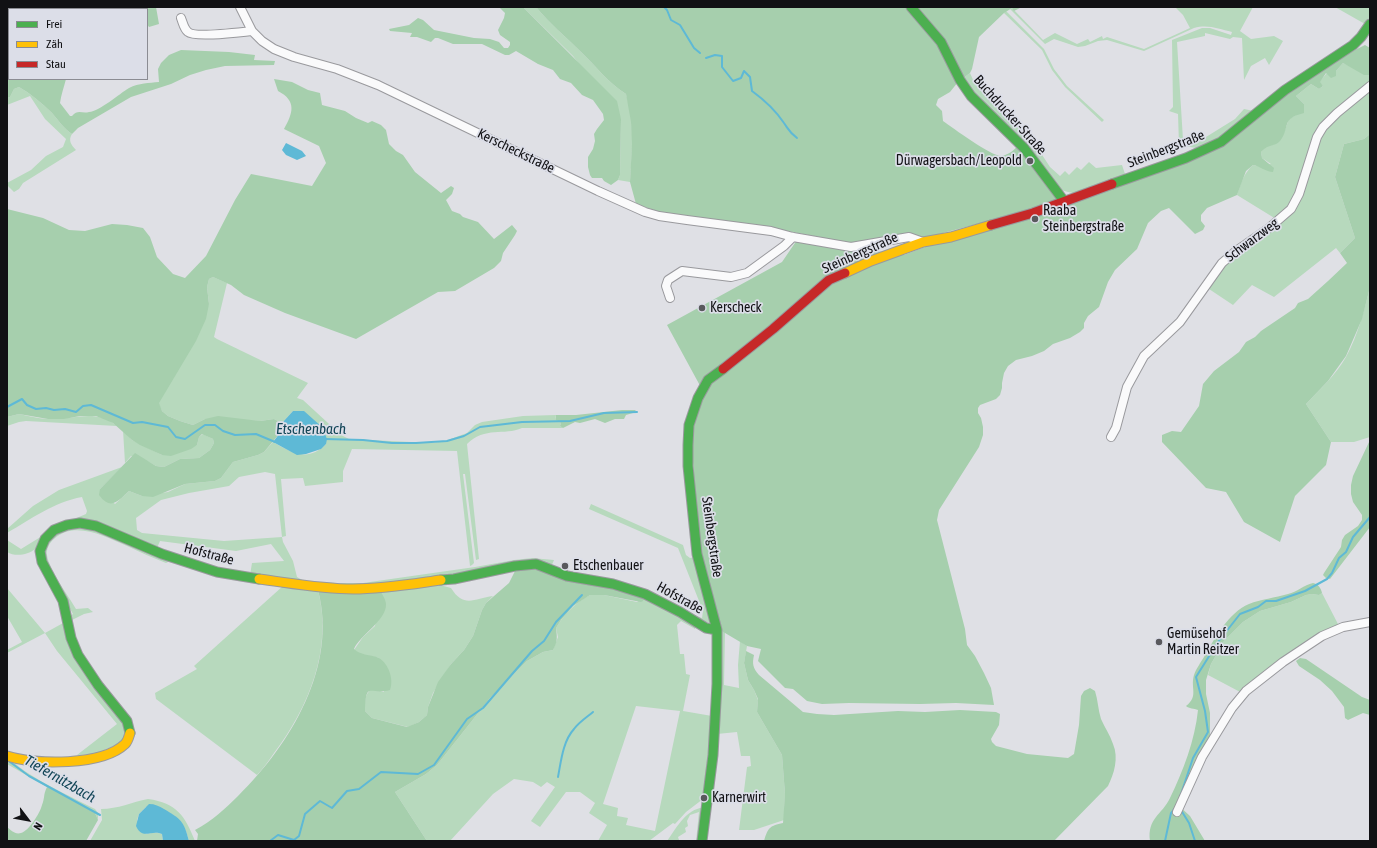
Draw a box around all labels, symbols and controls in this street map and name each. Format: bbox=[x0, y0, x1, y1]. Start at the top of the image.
legend bbox=[8, 8, 148, 80]
text: Frei bbox=[46, 17, 62, 31]
text: Zäh bbox=[46, 37, 63, 51]
text: Stau bbox=[46, 57, 66, 71]
street label: Buchdrucker-Straße bbox=[970, 72, 1050, 158]
street label: Kerscheckstraße bbox=[475, 125, 557, 177]
street label: Steinbergstraße bbox=[1125, 127, 1207, 171]
place label: Dürwagersbach/Leopold bbox=[896, 153, 1022, 169]
marker: Dürwagersbach/Leopold bbox=[1025, 156, 1035, 166]
place label: Raaba Steinbergstraße bbox=[1043, 203, 1124, 236]
marker: Raaba Steinbergstraße bbox=[1030, 214, 1040, 224]
street label: Schwarzweg bbox=[1222, 215, 1282, 265]
street label: Steinbergstraße bbox=[820, 229, 900, 277]
place label: Kerscheck bbox=[710, 300, 762, 316]
marker: Kerscheck bbox=[697, 303, 707, 313]
water label: Etschenbach bbox=[276, 420, 346, 438]
street label: Steinbergstraße bbox=[698, 496, 726, 578]
street label: Hofstraße bbox=[182, 539, 236, 569]
place label: Etschenbauer bbox=[573, 558, 643, 574]
marker: Etschenbauer bbox=[560, 561, 570, 571]
street label: Hofstraße bbox=[654, 578, 706, 618]
place label: Gemüsehof Martin Reitzer bbox=[1167, 626, 1239, 658]
marker: Gemüsehof Martin Reitzer bbox=[1154, 637, 1164, 647]
water label: Tiefernitzbach bbox=[21, 751, 99, 807]
place label: Karnerwirt bbox=[712, 790, 766, 806]
marker: Karnerwirt bbox=[699, 793, 709, 803]
north arrow bbox=[8, 800, 48, 840]
text: N bbox=[31, 820, 45, 832]

